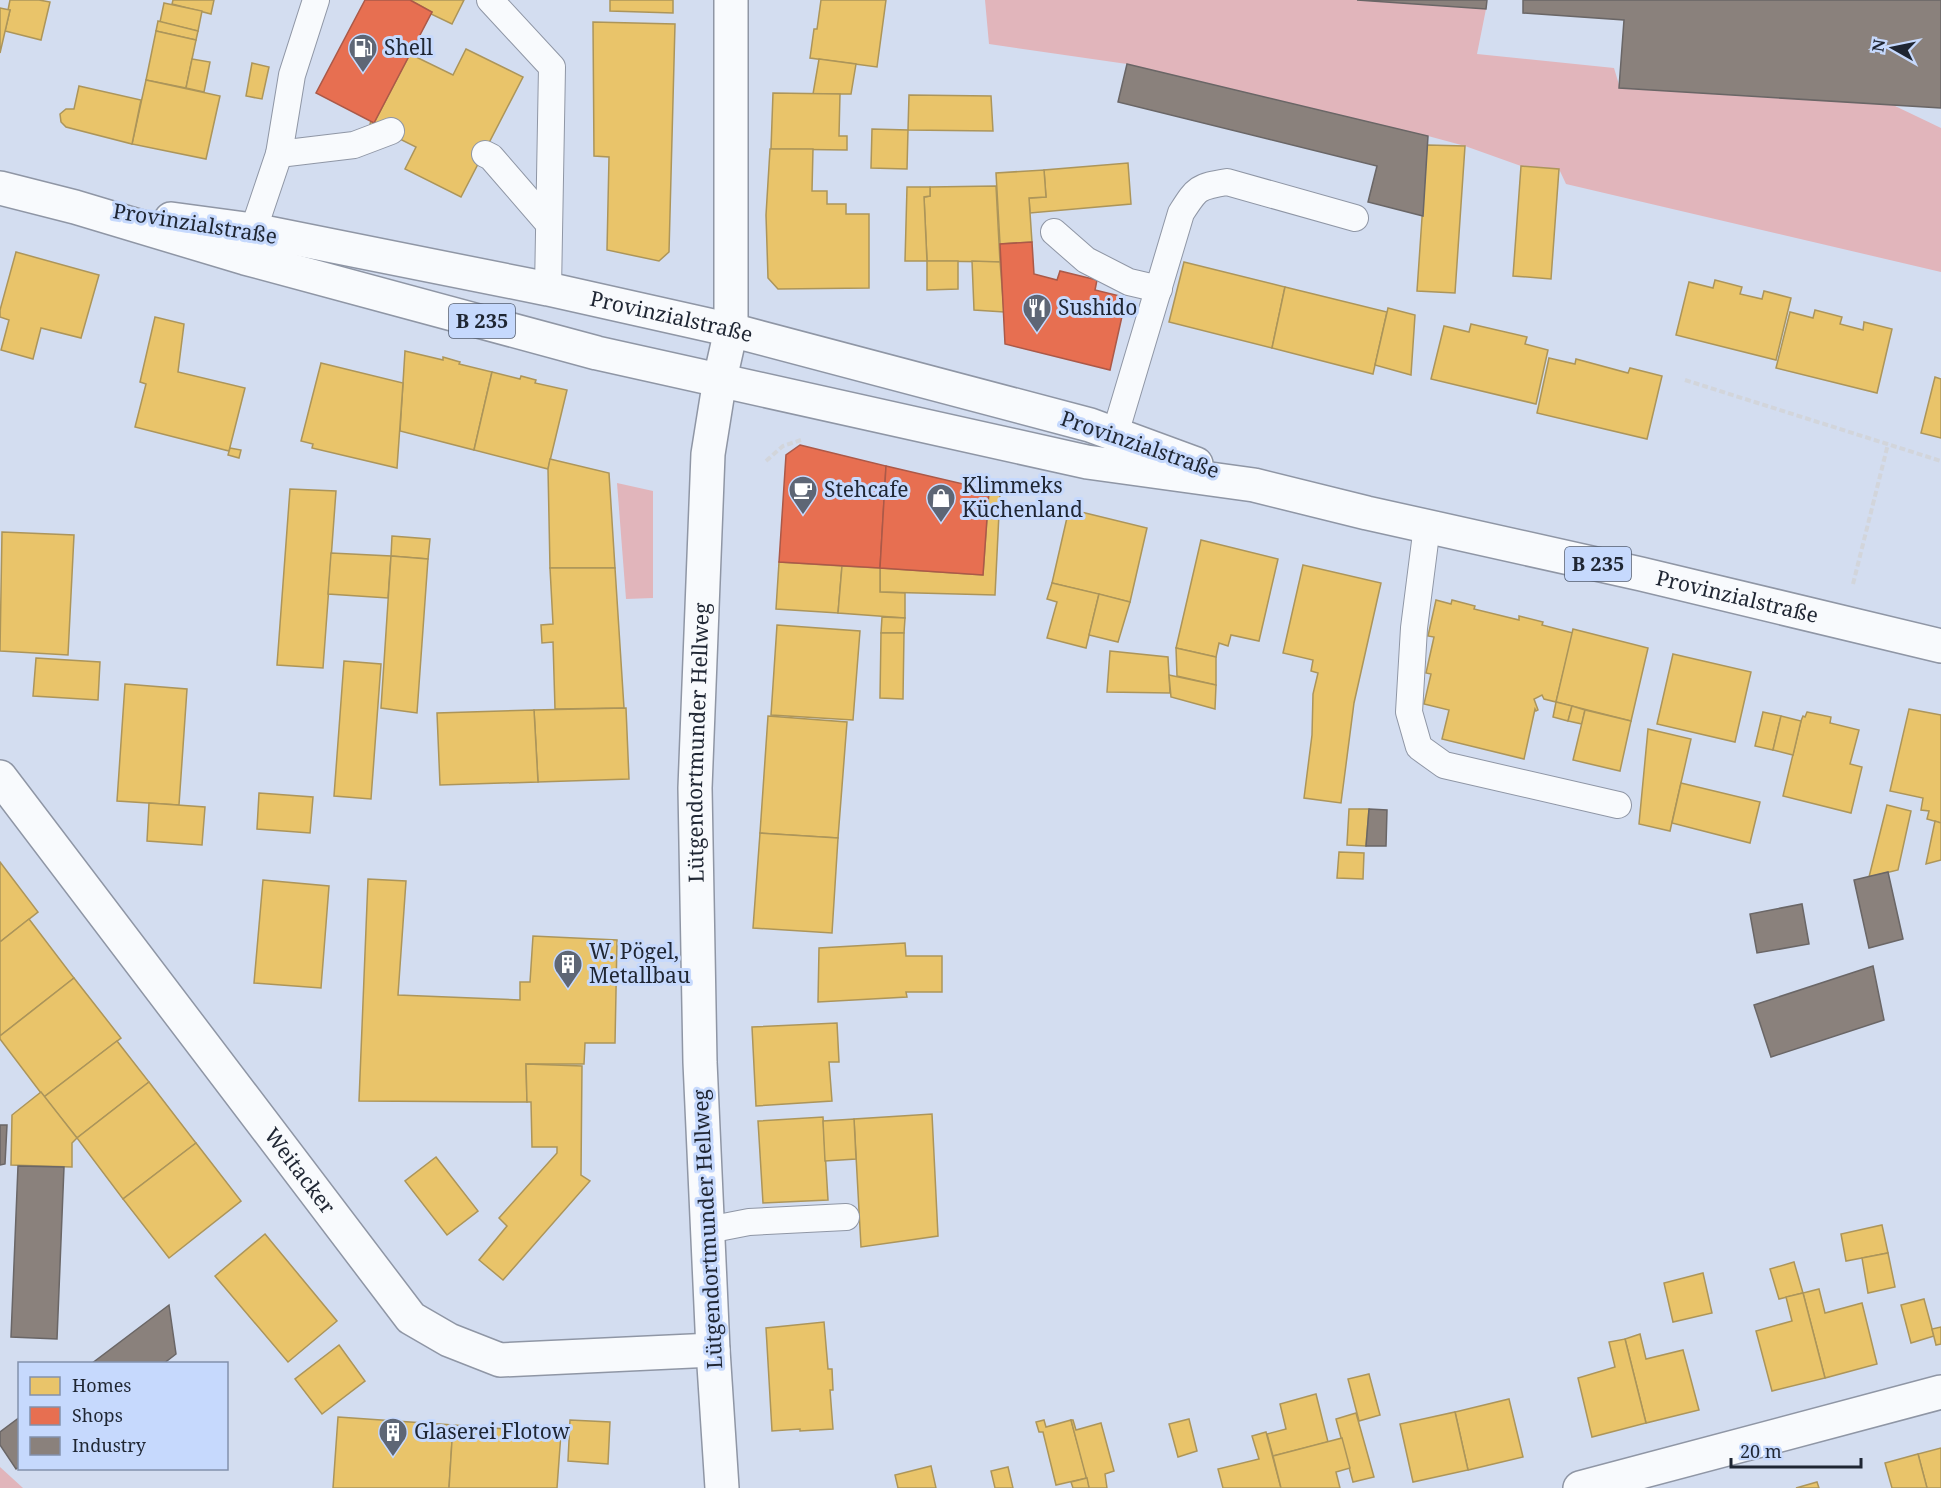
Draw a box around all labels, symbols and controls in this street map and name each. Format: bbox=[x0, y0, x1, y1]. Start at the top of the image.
north arrow bbox=[1863, 18, 1923, 78]
fuel station icon: Shell bbox=[347, 32, 379, 74]
place label: Shell bbox=[384, 33, 434, 61]
text: N bbox=[1866, 37, 1890, 54]
street label: Provinzialstraße bbox=[111, 196, 279, 250]
street label: Provinzialstraße bbox=[588, 284, 756, 348]
restaurant icon: Sushido bbox=[1021, 292, 1053, 334]
place label: Sushido bbox=[1058, 293, 1137, 321]
road number: B 235 bbox=[449, 304, 515, 338]
street label: Provinzialstraße bbox=[1057, 404, 1223, 484]
place label: Klimmeks Küchenland bbox=[962, 471, 1083, 523]
cafe icon: Stehcafe bbox=[787, 474, 819, 516]
place label: Stehcafe bbox=[824, 475, 909, 503]
shop icon: Klimmeks Küchenland bbox=[925, 482, 957, 524]
road number: B 235 bbox=[1565, 547, 1631, 581]
street label: Provinzialstraße bbox=[1653, 563, 1821, 629]
street label: Lütgendortmunder Hellweg bbox=[680, 601, 715, 883]
place label: W. Pögel, Metallbau bbox=[589, 937, 690, 989]
building icon: W. Pögel, Metallbau bbox=[552, 948, 584, 990]
street label: Lütgendortmunder Hellweg bbox=[686, 1088, 728, 1370]
street label: Weitacker bbox=[258, 1122, 342, 1219]
legend bbox=[18, 1362, 228, 1470]
text: Homes bbox=[72, 1373, 131, 1397]
text: Shops bbox=[72, 1403, 123, 1427]
building icon: Glaserei Flotow bbox=[377, 1416, 409, 1458]
place label: Glaserei Flotow bbox=[414, 1417, 571, 1445]
scale bar bbox=[1731, 1431, 1862, 1469]
text: Industry bbox=[72, 1433, 147, 1457]
text: 20 m bbox=[1740, 1439, 1782, 1463]

